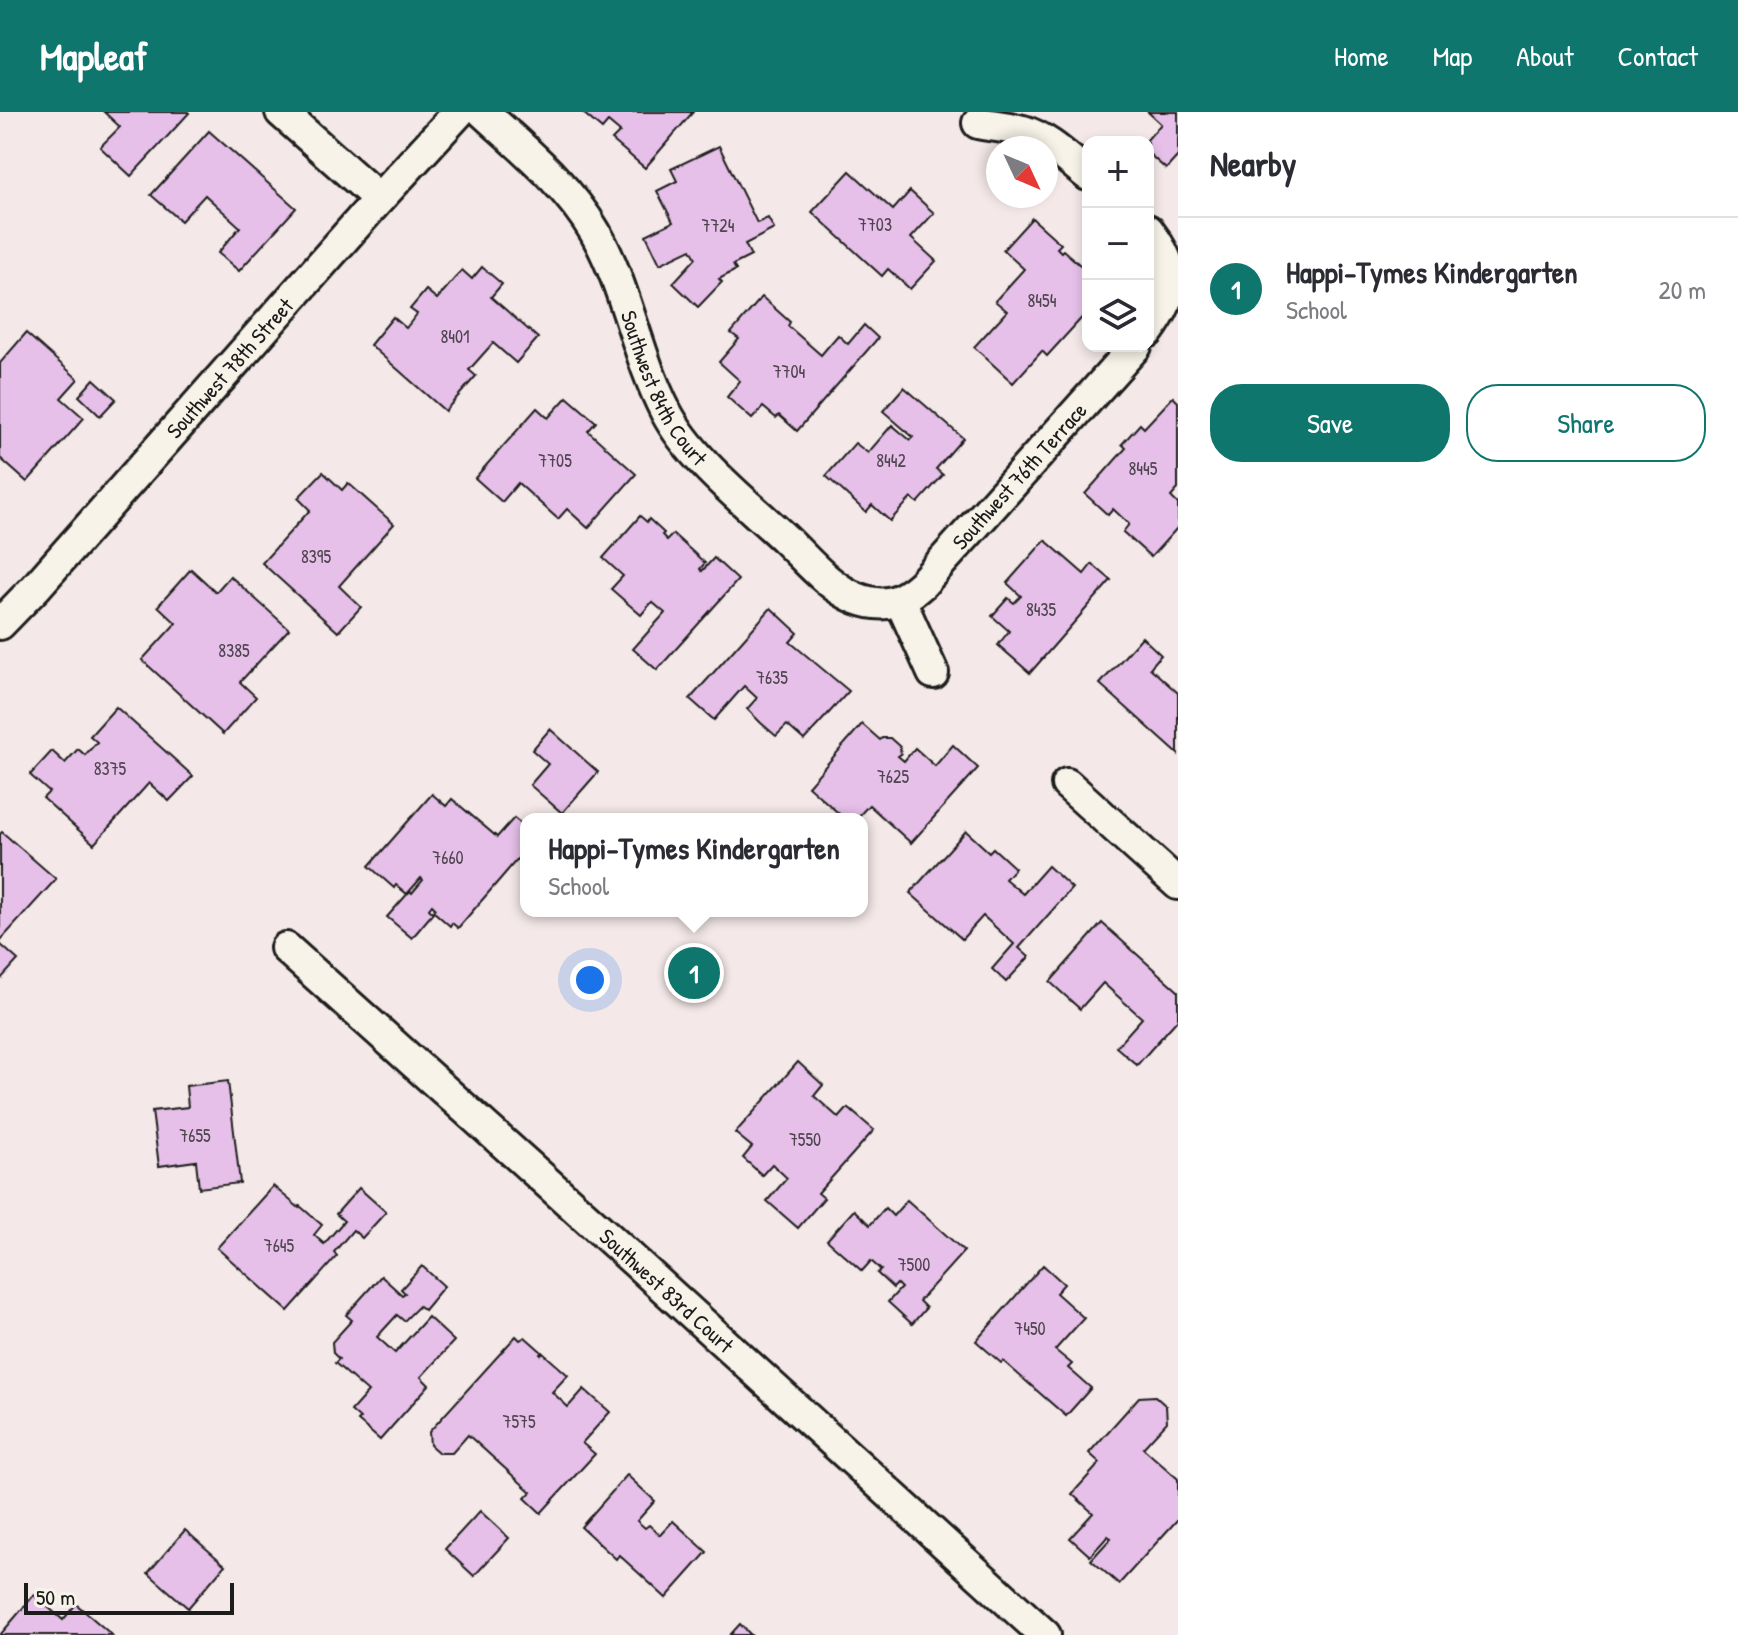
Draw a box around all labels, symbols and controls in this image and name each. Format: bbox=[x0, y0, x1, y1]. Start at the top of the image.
text: Mapleaf bbox=[40, 30, 148, 82]
text: Home bbox=[1334, 37, 1389, 75]
text: Map bbox=[1433, 37, 1472, 75]
text: About bbox=[1516, 37, 1574, 75]
text: Contact bbox=[1618, 37, 1698, 75]
north arrow bbox=[986, 136, 1058, 208]
map controls bbox=[1082, 136, 1154, 352]
button: + bbox=[1082, 136, 1154, 208]
text: Nearby bbox=[1210, 141, 1296, 187]
button: − bbox=[1082, 208, 1154, 280]
house number: 7703 bbox=[858, 212, 892, 237]
house number: 7724 bbox=[702, 213, 735, 238]
text: Happi-Tymes Kindergarten bbox=[1286, 252, 1577, 292]
text: 1 bbox=[1231, 272, 1241, 307]
text: 20 m bbox=[1659, 272, 1706, 307]
button: layers bbox=[1082, 280, 1154, 352]
house number: 8454 bbox=[1028, 288, 1057, 313]
street label: Southwest 78th Street bbox=[159, 291, 300, 445]
text: School bbox=[1286, 292, 1347, 327]
street label: Southwest 84th Court bbox=[614, 307, 714, 473]
house number: 8401 bbox=[440, 324, 470, 349]
house number: 7704 bbox=[773, 359, 806, 384]
button: Save bbox=[1210, 384, 1450, 462]
button: Share bbox=[1466, 384, 1706, 462]
street label: Southwest 76th Terrace bbox=[945, 396, 1093, 556]
house number: 7705 bbox=[538, 448, 572, 473]
house number: 8442 bbox=[876, 448, 906, 473]
house number: 8445 bbox=[1129, 456, 1158, 481]
house number: 8395 bbox=[301, 544, 331, 569]
house number: 8435 bbox=[1026, 597, 1056, 622]
house number: 8385 bbox=[218, 638, 250, 663]
house number: 7635 bbox=[756, 665, 788, 690]
house number: 8375 bbox=[94, 756, 127, 781]
house number: 7625 bbox=[877, 764, 909, 789]
popup bbox=[520, 813, 868, 917]
text: Happi-Tymes Kindergarten bbox=[548, 828, 840, 868]
house number: 7660 bbox=[432, 845, 464, 870]
text: School bbox=[548, 868, 609, 903]
pin: 1 bbox=[668, 943, 720, 1003]
your location bbox=[570, 960, 610, 1000]
house number: 7655 bbox=[179, 1123, 211, 1148]
house number: 7550 bbox=[789, 1127, 821, 1152]
street label: Southwest 83rd Court bbox=[593, 1221, 741, 1360]
house number: 7645 bbox=[264, 1233, 295, 1258]
house number: 7500 bbox=[898, 1252, 930, 1277]
house number: 7450 bbox=[1014, 1316, 1046, 1341]
house number: 7575 bbox=[502, 1409, 536, 1434]
scale bar bbox=[24, 1579, 234, 1615]
text: 50 m bbox=[36, 1582, 75, 1612]

